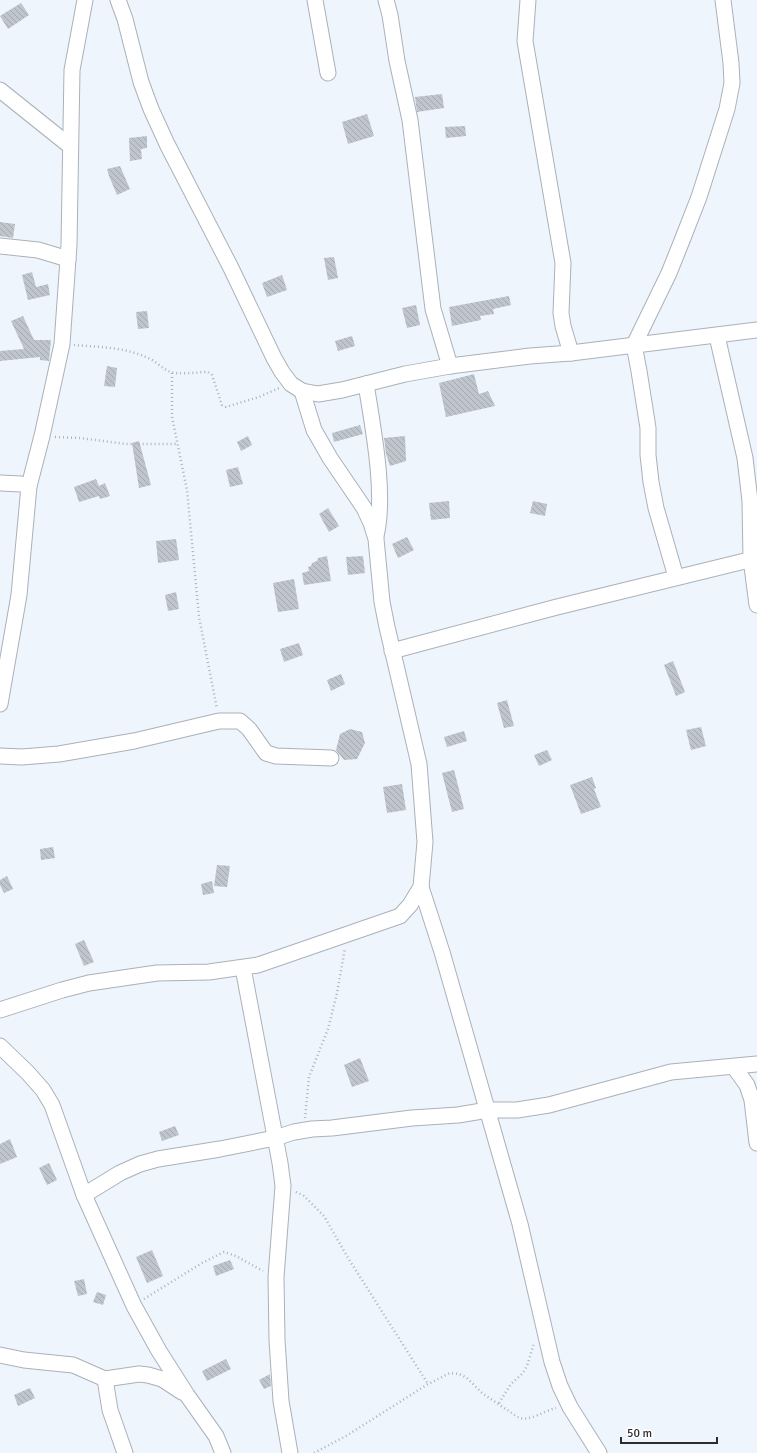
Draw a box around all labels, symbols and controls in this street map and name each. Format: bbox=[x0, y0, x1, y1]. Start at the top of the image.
scale bar bbox=[621, 1419, 717, 1445]
text: 50 m bbox=[627, 1426, 652, 1441]

